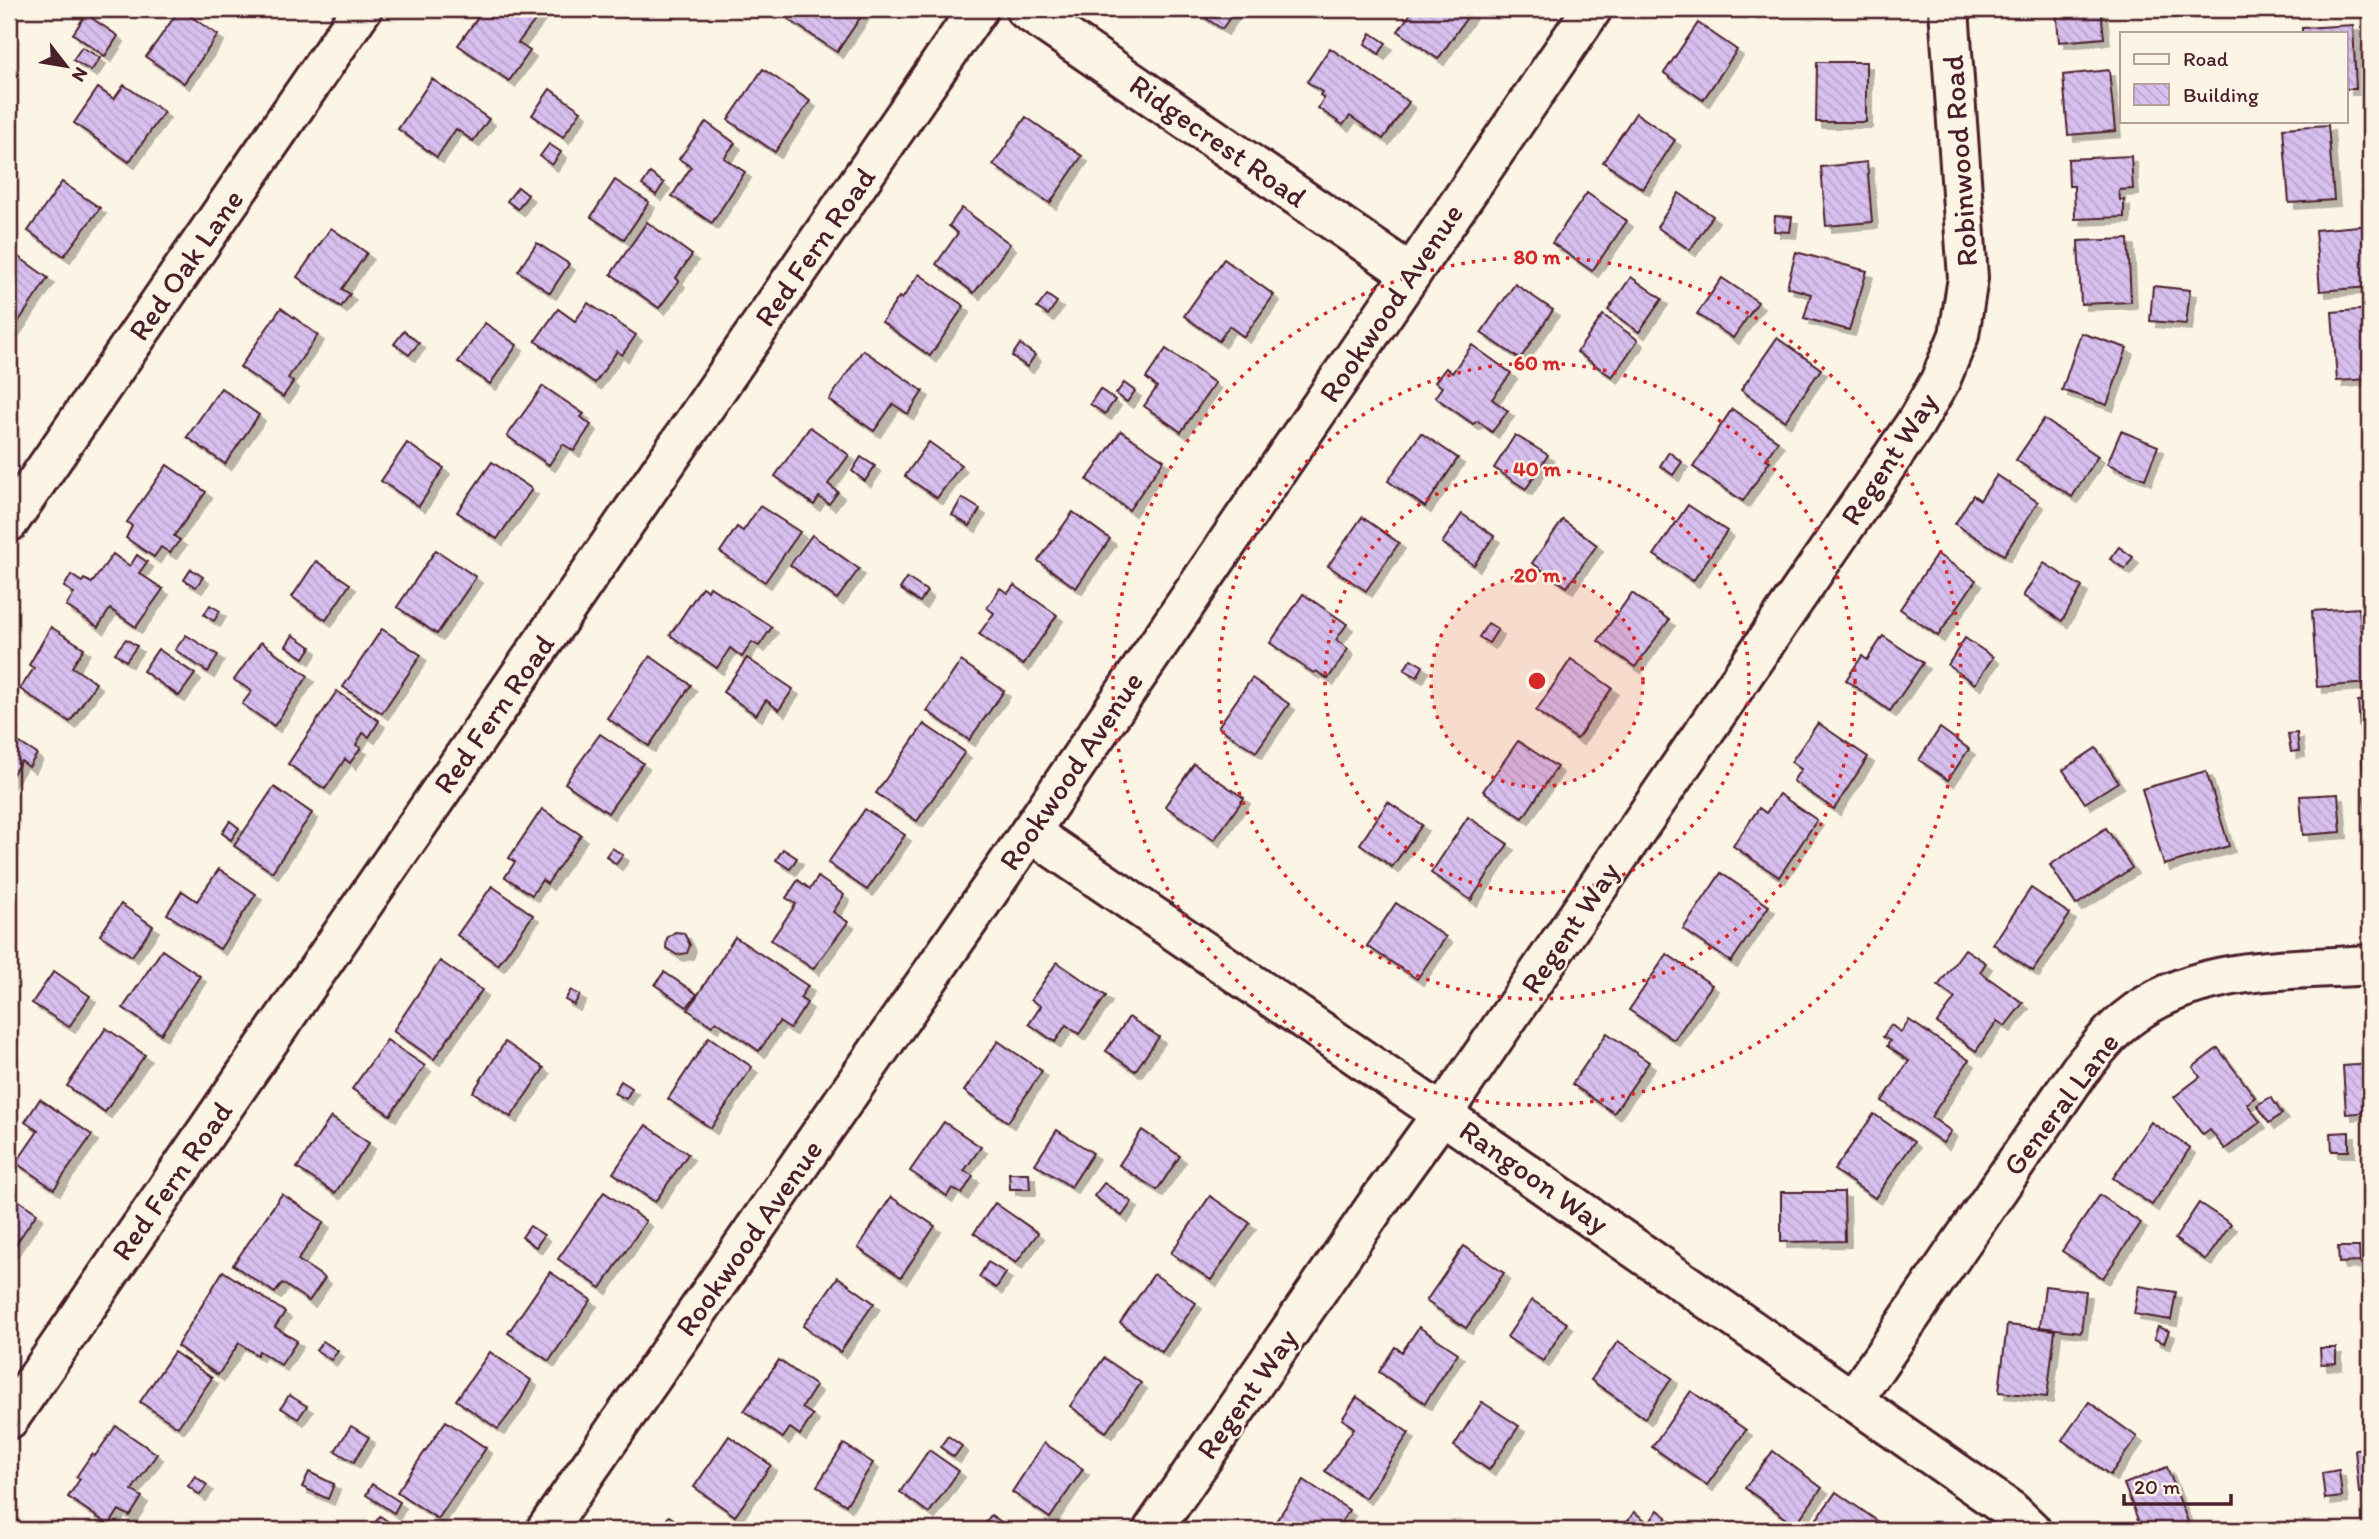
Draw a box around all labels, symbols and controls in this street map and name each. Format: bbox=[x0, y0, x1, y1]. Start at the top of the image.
north arrow bbox=[32, 32, 102, 102]
legend bbox=[2120, 32, 2348, 122]
text: Road bbox=[2183, 46, 2229, 71]
street label: Robinwood Road bbox=[1934, 54, 1985, 268]
text: N bbox=[67, 63, 93, 86]
street label: Ridgecrest Road bbox=[1122, 66, 1315, 216]
text: Building bbox=[2183, 82, 2259, 107]
street label: Red Fern Road bbox=[746, 159, 883, 334]
street label: Red Oak Lane bbox=[120, 182, 251, 347]
street label: Rookwood Avenue bbox=[1310, 196, 1471, 409]
text: 80 m bbox=[1514, 244, 1561, 269]
text: 60 m bbox=[1514, 350, 1561, 375]
street label: Regent Way bbox=[1832, 385, 1945, 532]
text: 40 m bbox=[1513, 456, 1561, 481]
text: 20 m bbox=[1514, 562, 1561, 587]
street label: Red Fern Road bbox=[425, 626, 562, 801]
street label: Rookwood Avenue bbox=[990, 664, 1151, 877]
centre of rings bbox=[1525, 669, 1549, 693]
street label: Regent Way bbox=[1512, 855, 1627, 1001]
street label: General Lane bbox=[1995, 1025, 2127, 1183]
street label: Red Fern Road bbox=[103, 1093, 240, 1268]
street label: Rangoon Way bbox=[1452, 1111, 1616, 1242]
street label: Rookwood Avenue bbox=[667, 1132, 830, 1343]
street label: Regent Way bbox=[1188, 1321, 1305, 1466]
scale bar bbox=[2124, 1462, 2230, 1506]
text: 20 m bbox=[2134, 1474, 2181, 1499]

